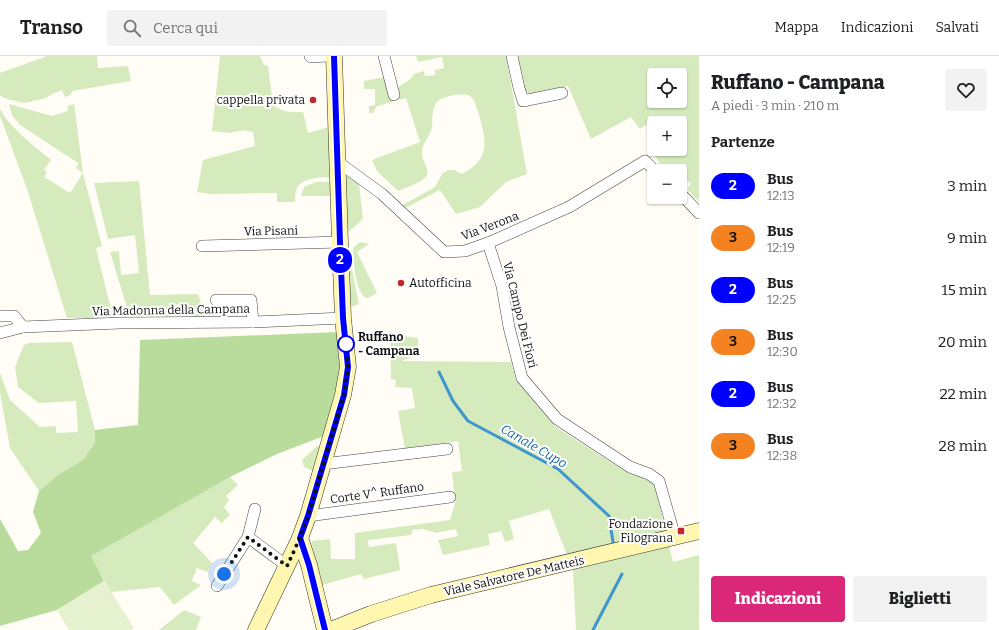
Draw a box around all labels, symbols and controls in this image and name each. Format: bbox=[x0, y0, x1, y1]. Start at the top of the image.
search box bbox=[107, 10, 387, 46]
text: Transo bbox=[20, 16, 83, 39]
icon: search bbox=[121, 17, 143, 39]
text: Cerca qui bbox=[153, 19, 218, 37]
text: Mappa bbox=[774, 19, 819, 36]
text: Indicazioni bbox=[841, 19, 913, 36]
text: Salvati bbox=[935, 19, 979, 36]
map controls bbox=[647, 68, 687, 204]
button: locate bbox=[647, 68, 687, 108]
button: heart bbox=[945, 69, 987, 111]
text: Ruffano - Campana bbox=[711, 71, 885, 94]
place label: cappella privata bbox=[217, 93, 305, 107]
marker: cappella privata bbox=[308, 95, 318, 105]
text: A piedi · 3 min · 210 m bbox=[711, 98, 839, 113]
button: + bbox=[647, 116, 687, 156]
text: Partenze bbox=[711, 133, 775, 151]
button: − bbox=[647, 164, 687, 204]
text: Bus bbox=[767, 170, 793, 188]
text: 2 bbox=[729, 177, 737, 194]
text: 3 min bbox=[947, 177, 987, 195]
text: 12:13 bbox=[767, 188, 795, 203]
street label: Via Verona bbox=[459, 209, 521, 243]
text: Bus bbox=[767, 222, 793, 240]
street label: Via Pisani bbox=[244, 224, 299, 238]
text: 3 bbox=[729, 229, 737, 246]
text: 9 min bbox=[947, 229, 987, 247]
text: 12:19 bbox=[767, 240, 795, 255]
line badge: 2 bbox=[327, 247, 353, 273]
text: 2 bbox=[336, 251, 344, 268]
street label: Via Campo Dei Fiori bbox=[500, 260, 540, 370]
text: Bus bbox=[767, 274, 793, 292]
place label: Autofficina bbox=[409, 276, 472, 290]
marker: Autofficina bbox=[396, 278, 406, 288]
text: 2 bbox=[729, 281, 737, 298]
text: 15 min bbox=[942, 281, 987, 299]
text: 12:25 bbox=[767, 292, 796, 307]
street label: Via Madonna della Campana bbox=[92, 302, 251, 318]
text: Bus bbox=[767, 326, 793, 344]
place label: Ruffano - Campana bbox=[358, 330, 420, 358]
text: 3 bbox=[729, 333, 737, 350]
text: 20 min bbox=[938, 333, 987, 351]
marker: Ruffano - Campana bbox=[337, 335, 355, 353]
text: 12:30 bbox=[767, 344, 798, 359]
text: Bus bbox=[767, 378, 793, 396]
text: 2 bbox=[729, 385, 737, 402]
text: 22 min bbox=[939, 385, 987, 403]
text: 12:32 bbox=[767, 396, 797, 411]
water label: Canale Cupo bbox=[498, 421, 570, 471]
text: Bus bbox=[767, 430, 793, 448]
text: 3 bbox=[729, 437, 737, 454]
text: 28 min bbox=[939, 437, 987, 455]
text: 12:38 bbox=[767, 448, 797, 463]
street label: Corte V^ Ruffano bbox=[329, 479, 425, 506]
place label: Fondazione Filograna bbox=[608, 517, 673, 545]
marker: Fondazione Filograna bbox=[676, 526, 686, 536]
street label: Viale Salvatore De Matteis bbox=[442, 553, 586, 599]
your location bbox=[214, 564, 234, 584]
button: Indicazioni bbox=[711, 576, 845, 622]
button: Biglietti bbox=[853, 576, 987, 622]

